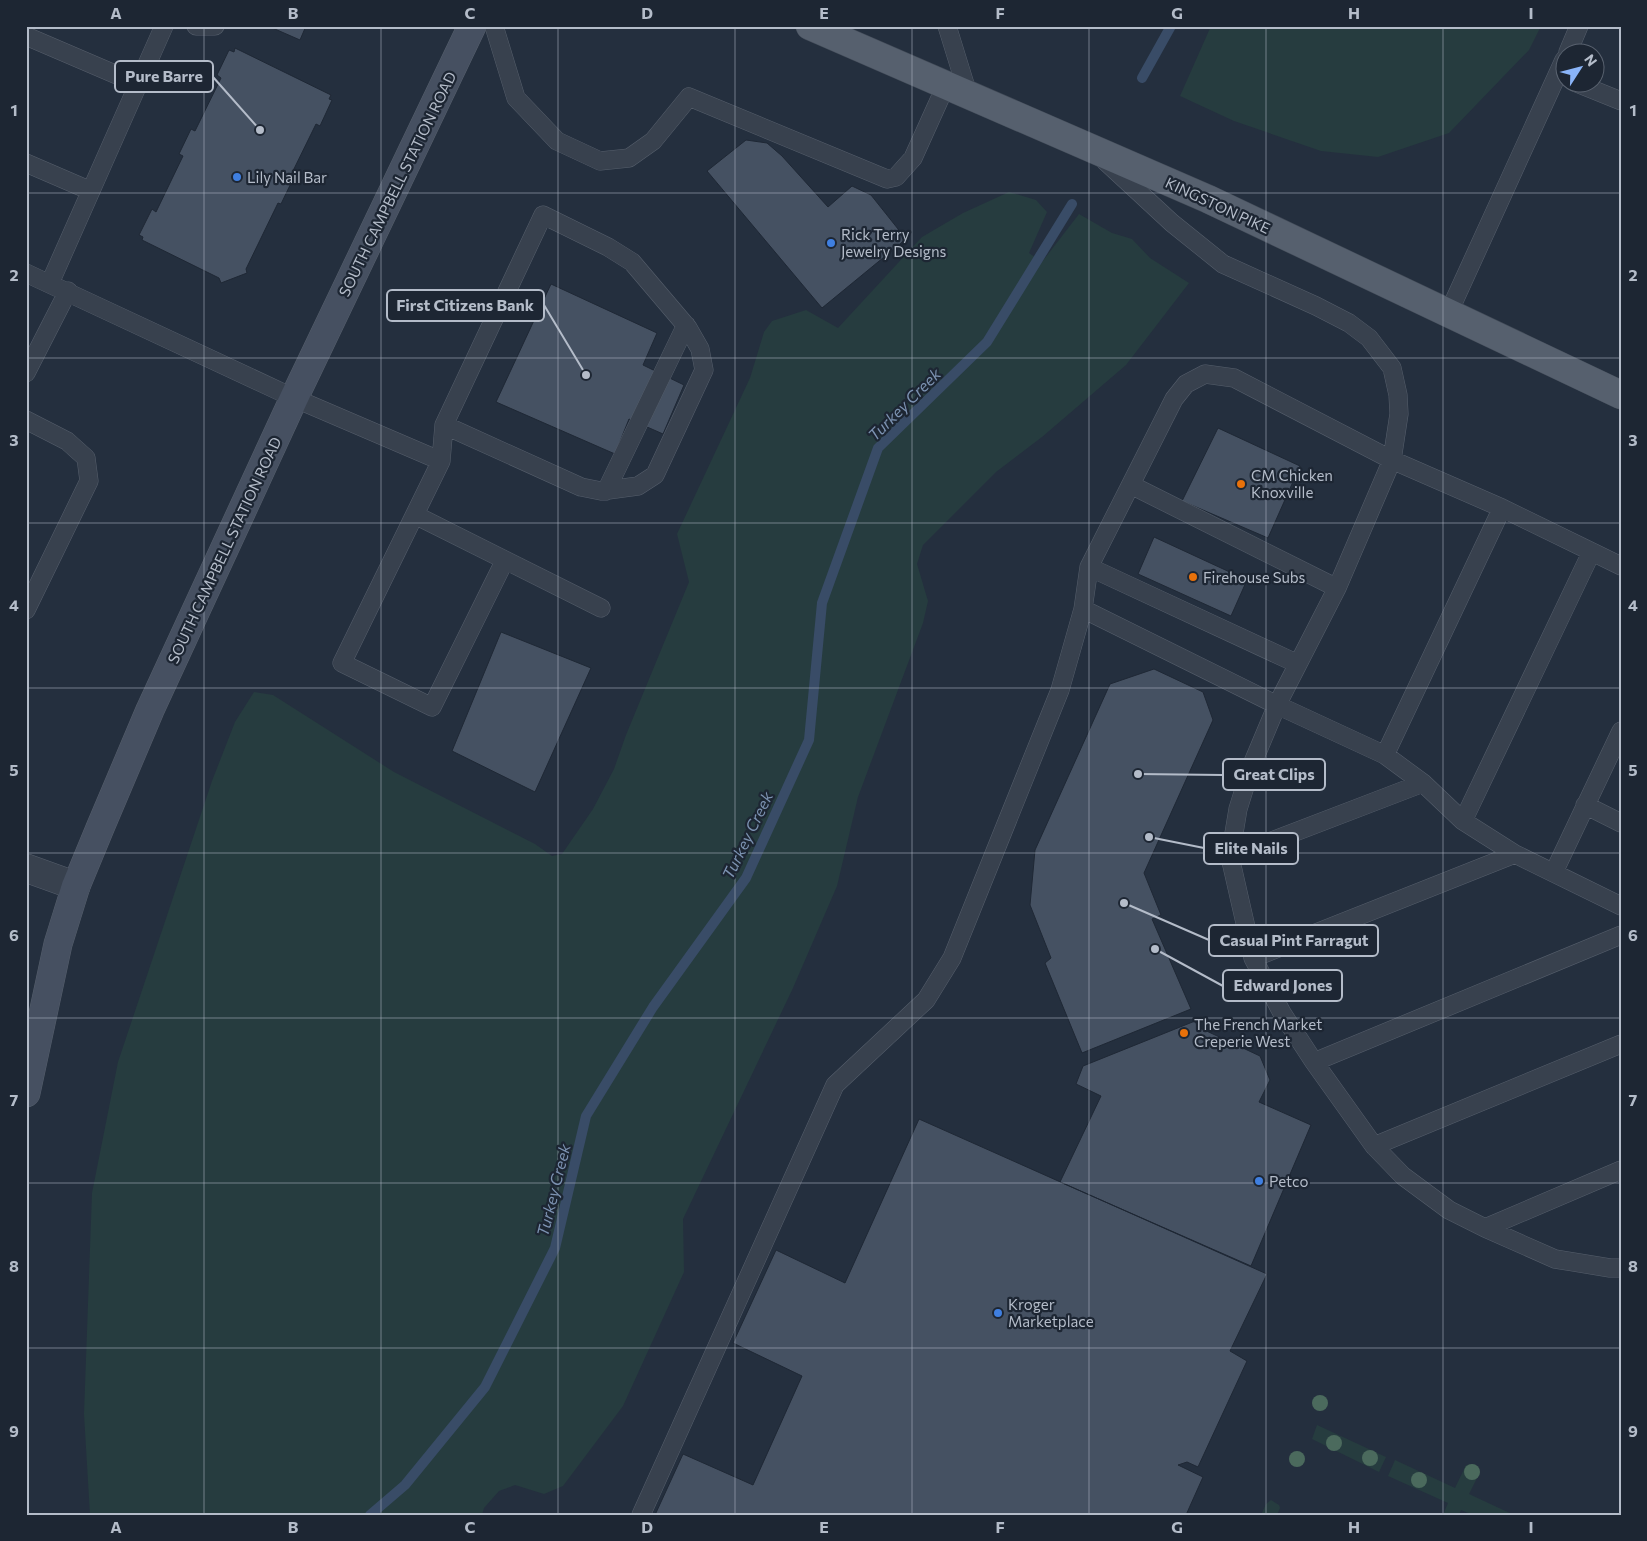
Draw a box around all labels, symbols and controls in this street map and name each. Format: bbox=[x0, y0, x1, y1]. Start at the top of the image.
text: A bbox=[110, 3, 122, 22]
text: B bbox=[288, 3, 299, 22]
text: C bbox=[465, 3, 476, 22]
text: D bbox=[641, 3, 653, 22]
text: E bbox=[819, 3, 829, 22]
text: F bbox=[995, 3, 1005, 22]
text: G bbox=[1171, 3, 1183, 22]
text: H bbox=[1348, 3, 1360, 22]
text: I bbox=[1528, 3, 1534, 22]
north arrow bbox=[1554, 42, 1604, 92]
text: N bbox=[1581, 51, 1601, 69]
callout: Pure Barre bbox=[115, 61, 213, 92]
text: Pure Barre bbox=[125, 66, 203, 85]
street label: SOUTH CAMPBELL STATION ROAD bbox=[335, 69, 459, 299]
text: 1 bbox=[10, 100, 18, 119]
text: 1 bbox=[1629, 100, 1637, 119]
place label: Lily Nail Bar bbox=[247, 168, 327, 186]
marker: Lily Nail Bar bbox=[231, 171, 243, 183]
street label: KINGSTON PIKE bbox=[1163, 173, 1273, 237]
place label: Rick Terry Jewelry Designs bbox=[841, 225, 947, 260]
marker: Rick Terry Jewelry Designs bbox=[825, 237, 837, 249]
text: 2 bbox=[9, 265, 19, 284]
text: 2 bbox=[1628, 265, 1638, 284]
callout: First Citizens Bank bbox=[387, 290, 544, 321]
text: First Citizens Bank bbox=[396, 295, 535, 314]
water label: Turkey Creek bbox=[864, 364, 944, 444]
text: 3 bbox=[9, 430, 19, 449]
text: 3 bbox=[1628, 430, 1638, 449]
street label: SOUTH CAMPBELL STATION ROAD bbox=[163, 434, 285, 666]
place label: CM Chicken Knoxville bbox=[1251, 466, 1333, 501]
marker: CM Chicken Knoxville bbox=[1235, 478, 1247, 490]
place label: Firehouse Subs bbox=[1203, 568, 1306, 586]
marker: Firehouse Subs bbox=[1187, 571, 1199, 583]
text: 4 bbox=[9, 595, 19, 614]
text: 4 bbox=[1628, 595, 1638, 614]
callout: Great Clips bbox=[1223, 759, 1325, 790]
text: 5 bbox=[9, 760, 19, 779]
text: 5 bbox=[1628, 760, 1638, 779]
text: Great Clips bbox=[1233, 764, 1315, 783]
water label: Turkey Creek bbox=[718, 788, 776, 882]
callout: Elite Nails bbox=[1204, 833, 1298, 864]
text: Elite Nails bbox=[1214, 838, 1288, 857]
text: 6 bbox=[9, 925, 19, 944]
callout: Casual Pint Farragut bbox=[1209, 925, 1378, 956]
text: 6 bbox=[1628, 925, 1638, 944]
text: Casual Pint Farragut bbox=[1219, 930, 1369, 949]
callout: Edward Jones bbox=[1223, 970, 1342, 1001]
text: Edward Jones bbox=[1233, 975, 1333, 994]
place label: The French Market Creperie West bbox=[1194, 1015, 1322, 1050]
marker: The French Market Creperie West bbox=[1178, 1027, 1190, 1039]
text: 7 bbox=[10, 1090, 19, 1109]
text: 7 bbox=[1629, 1090, 1638, 1109]
water label: Turkey Creek bbox=[532, 1141, 574, 1238]
place label: Petco bbox=[1269, 1172, 1308, 1190]
marker: Petco bbox=[1253, 1175, 1265, 1187]
text: 8 bbox=[9, 1256, 19, 1275]
text: 8 bbox=[1628, 1256, 1638, 1275]
place label: Kroger Marketplace bbox=[1008, 1295, 1094, 1330]
marker: Kroger Marketplace bbox=[992, 1307, 1004, 1319]
text: 9 bbox=[9, 1421, 19, 1440]
text: 9 bbox=[1628, 1421, 1638, 1440]
text: A bbox=[110, 1517, 122, 1536]
text: B bbox=[288, 1517, 299, 1536]
text: C bbox=[465, 1517, 476, 1536]
text: D bbox=[641, 1517, 653, 1536]
text: E bbox=[819, 1517, 829, 1536]
text: F bbox=[995, 1517, 1005, 1536]
text: G bbox=[1171, 1517, 1183, 1536]
text: H bbox=[1348, 1517, 1360, 1536]
text: I bbox=[1528, 1517, 1534, 1536]

